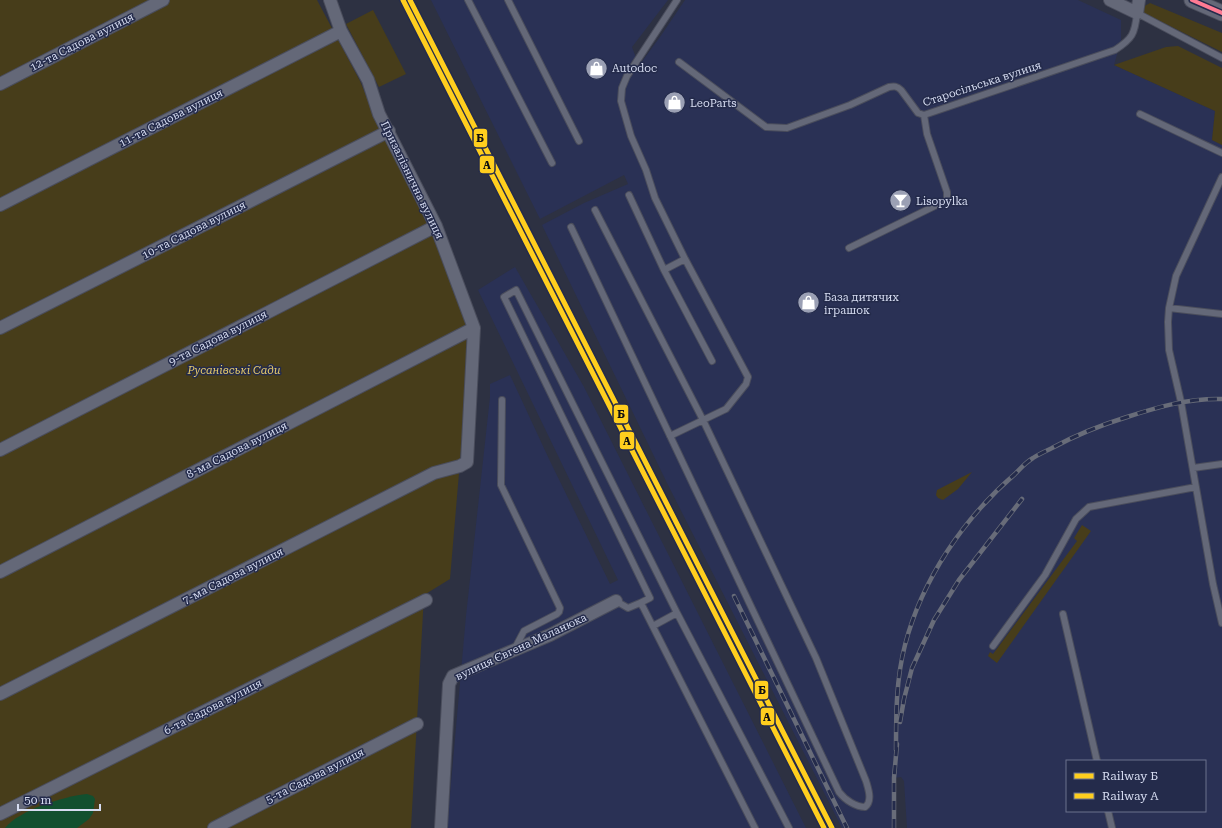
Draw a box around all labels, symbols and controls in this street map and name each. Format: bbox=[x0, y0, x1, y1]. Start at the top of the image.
street label: 12-та Садова вулиця bbox=[28, 10, 136, 74]
shop icon: Autodoc bbox=[583, 55, 609, 81]
street label: Старосільська вулиця bbox=[921, 59, 1043, 109]
place label: Autodoc bbox=[612, 62, 657, 75]
street label: 11-та Садова вулиця bbox=[117, 86, 225, 150]
shop icon: LeoParts bbox=[662, 90, 688, 116]
place label: LeoParts bbox=[690, 97, 736, 110]
street label: Призалізнична вулиця bbox=[378, 119, 446, 241]
line badge: Б bbox=[473, 128, 488, 148]
text: Б bbox=[476, 132, 484, 145]
line badge: A bbox=[479, 155, 495, 174]
text: A bbox=[483, 159, 491, 172]
bar icon: Lisopylka bbox=[888, 188, 914, 214]
place label: Lisopylka bbox=[916, 195, 968, 208]
street label: 10-та Садова вулиця bbox=[140, 198, 248, 262]
shop icon: База дитячих іграшок bbox=[795, 290, 821, 316]
place label: База дитячих іграшок bbox=[824, 291, 899, 317]
street label: 9-та Садова вулиця bbox=[167, 308, 269, 368]
park label: Русанівські Сади bbox=[187, 364, 281, 377]
line badge: Б bbox=[613, 404, 629, 424]
text: Б bbox=[617, 408, 625, 421]
street label: 8-ма Садова вулиця bbox=[184, 419, 290, 481]
line badge: A bbox=[619, 431, 635, 450]
text: A bbox=[623, 435, 631, 448]
street label: 7-ма Садова вулиця bbox=[180, 545, 286, 607]
street label: вулиця Євгена Маланюка bbox=[453, 611, 589, 683]
street label: 6-та Садова вулиця bbox=[162, 677, 264, 737]
line badge: Б bbox=[754, 680, 769, 700]
text: Б bbox=[758, 684, 766, 697]
line badge: A bbox=[760, 707, 775, 726]
text: A bbox=[763, 711, 771, 724]
street label: 5-та Садова вулиця bbox=[264, 746, 366, 806]
legend bbox=[1066, 760, 1206, 812]
text: Railway Б bbox=[1102, 769, 1158, 783]
scale bar bbox=[18, 786, 100, 812]
text: Railway A bbox=[1102, 789, 1159, 803]
text: 50 m bbox=[24, 793, 51, 807]

